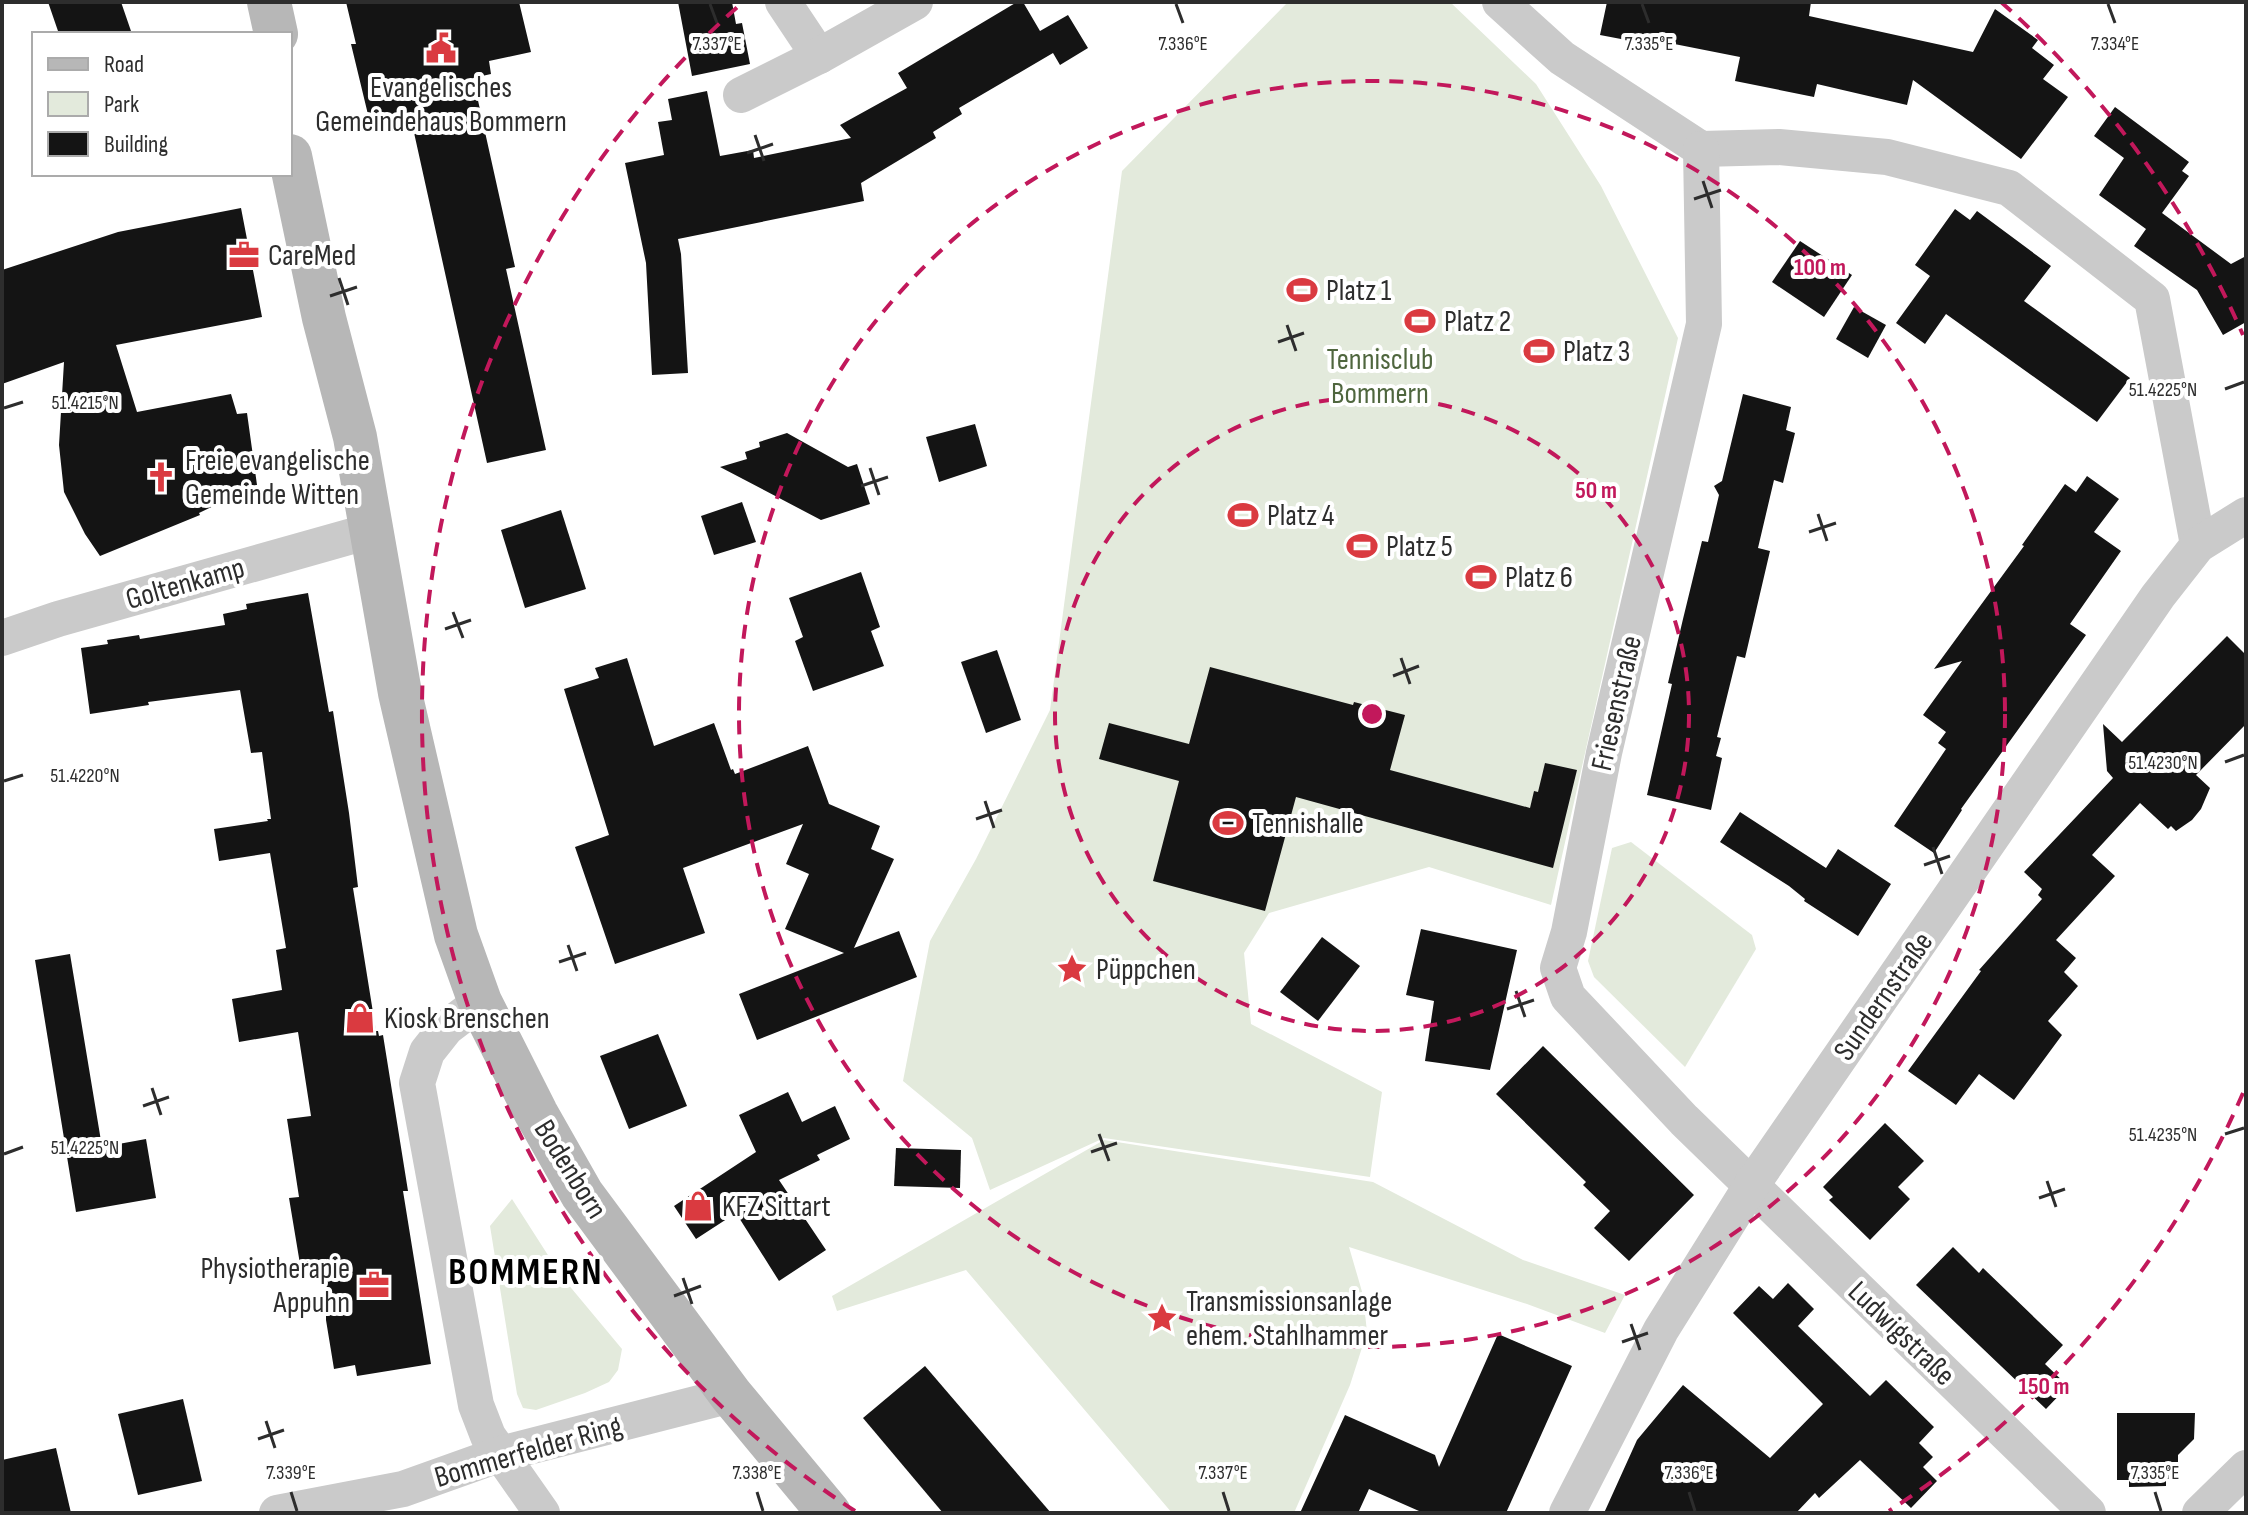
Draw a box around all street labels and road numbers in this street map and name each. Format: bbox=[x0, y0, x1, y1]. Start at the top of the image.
street label: Goltenkamp bbox=[122, 550, 249, 618]
street label: Friesenstraße bbox=[1584, 632, 1650, 774]
street label: Sundernstraße bbox=[1826, 925, 1941, 1068]
street label: Bodenborn bbox=[526, 1114, 614, 1226]
street label: Ludwigstraße bbox=[1840, 1274, 1962, 1393]
street label: Bommerfelder Ring bbox=[430, 1408, 626, 1496]

